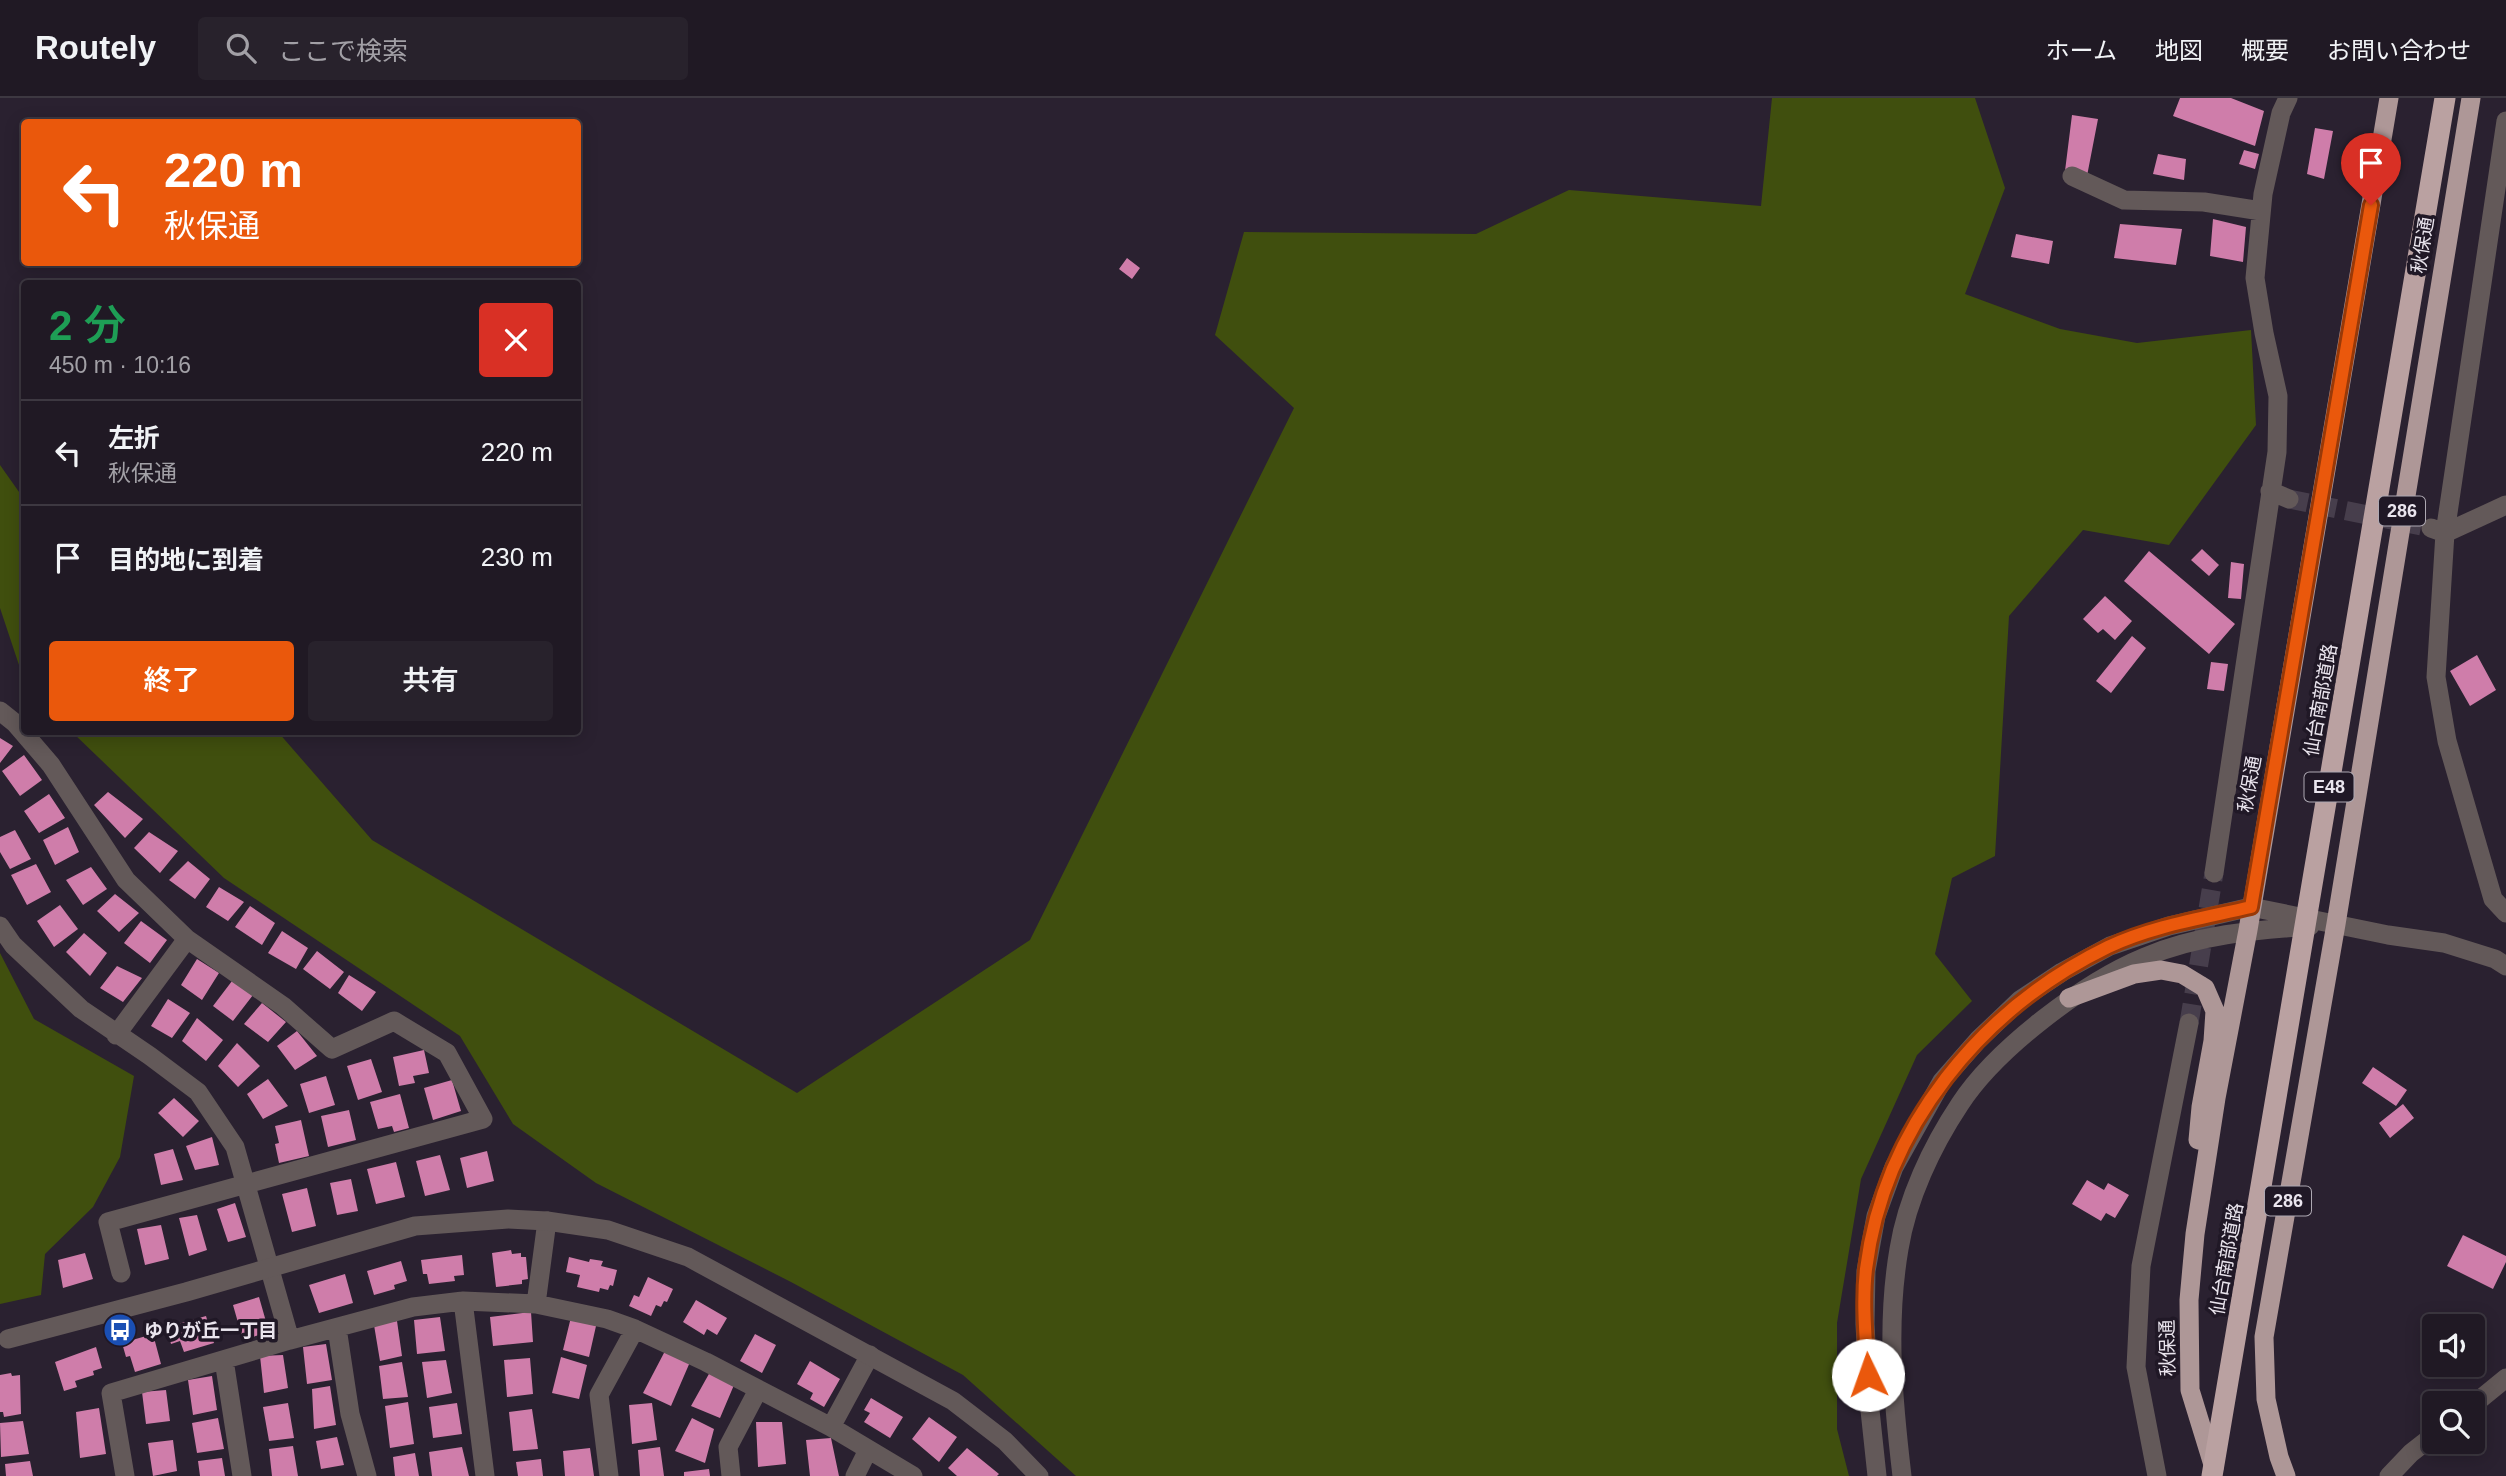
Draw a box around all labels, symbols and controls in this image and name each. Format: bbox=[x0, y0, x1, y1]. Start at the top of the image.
search box bbox=[198, 17, 688, 80]
text: Routely bbox=[35, 29, 156, 66]
icon: search bbox=[222, 29, 260, 67]
text: ここで検索 bbox=[278, 36, 408, 66]
text: ホーム bbox=[2046, 37, 2117, 64]
text: 地図 bbox=[2155, 37, 2203, 64]
text: 概要 bbox=[2241, 37, 2289, 64]
text: お問い合わせ bbox=[2327, 37, 2471, 64]
pin bbox=[2341, 133, 2401, 205]
text: 220 m bbox=[164, 143, 303, 197]
icon: arrive bbox=[2352, 144, 2390, 182]
icon: left bbox=[49, 147, 140, 238]
text: 秋保通 bbox=[164, 208, 260, 244]
street label: 秋保通 bbox=[2408, 215, 2437, 275]
text: 2 分 bbox=[49, 302, 126, 349]
button: close bbox=[479, 303, 553, 377]
text: 450 m · 10:16 bbox=[49, 352, 191, 378]
text: 左折 bbox=[108, 423, 160, 453]
icon: left bbox=[49, 434, 87, 472]
text: 220 m bbox=[481, 437, 553, 467]
text: 秋保通 bbox=[108, 460, 177, 486]
road number: 286 bbox=[2379, 496, 2425, 526]
icon: arrive bbox=[49, 539, 87, 577]
text: 230 m bbox=[481, 542, 553, 572]
text: 目的地に到着 bbox=[108, 545, 264, 575]
button: 終了 bbox=[49, 641, 294, 721]
button: 共有 bbox=[308, 641, 553, 721]
street label: 仙台南部道路 bbox=[2300, 642, 2341, 758]
street label: 秋保通 bbox=[2234, 754, 2265, 814]
road number: E48 bbox=[2304, 772, 2354, 802]
road number: 286 bbox=[2265, 1186, 2311, 1216]
street label: 仙台南部道路 bbox=[2206, 1201, 2247, 1317]
bus stop icon: ゆりが丘一丁目 bbox=[101, 1311, 139, 1349]
map controls bbox=[2422, 1314, 2485, 1454]
button: sound bbox=[2422, 1314, 2485, 1377]
street label: 秋保通 bbox=[2157, 1319, 2178, 1377]
place label: ゆりが丘一丁目 bbox=[144, 1320, 277, 1341]
position arrow bbox=[1831, 1338, 1905, 1412]
button: search bbox=[2422, 1391, 2485, 1454]

